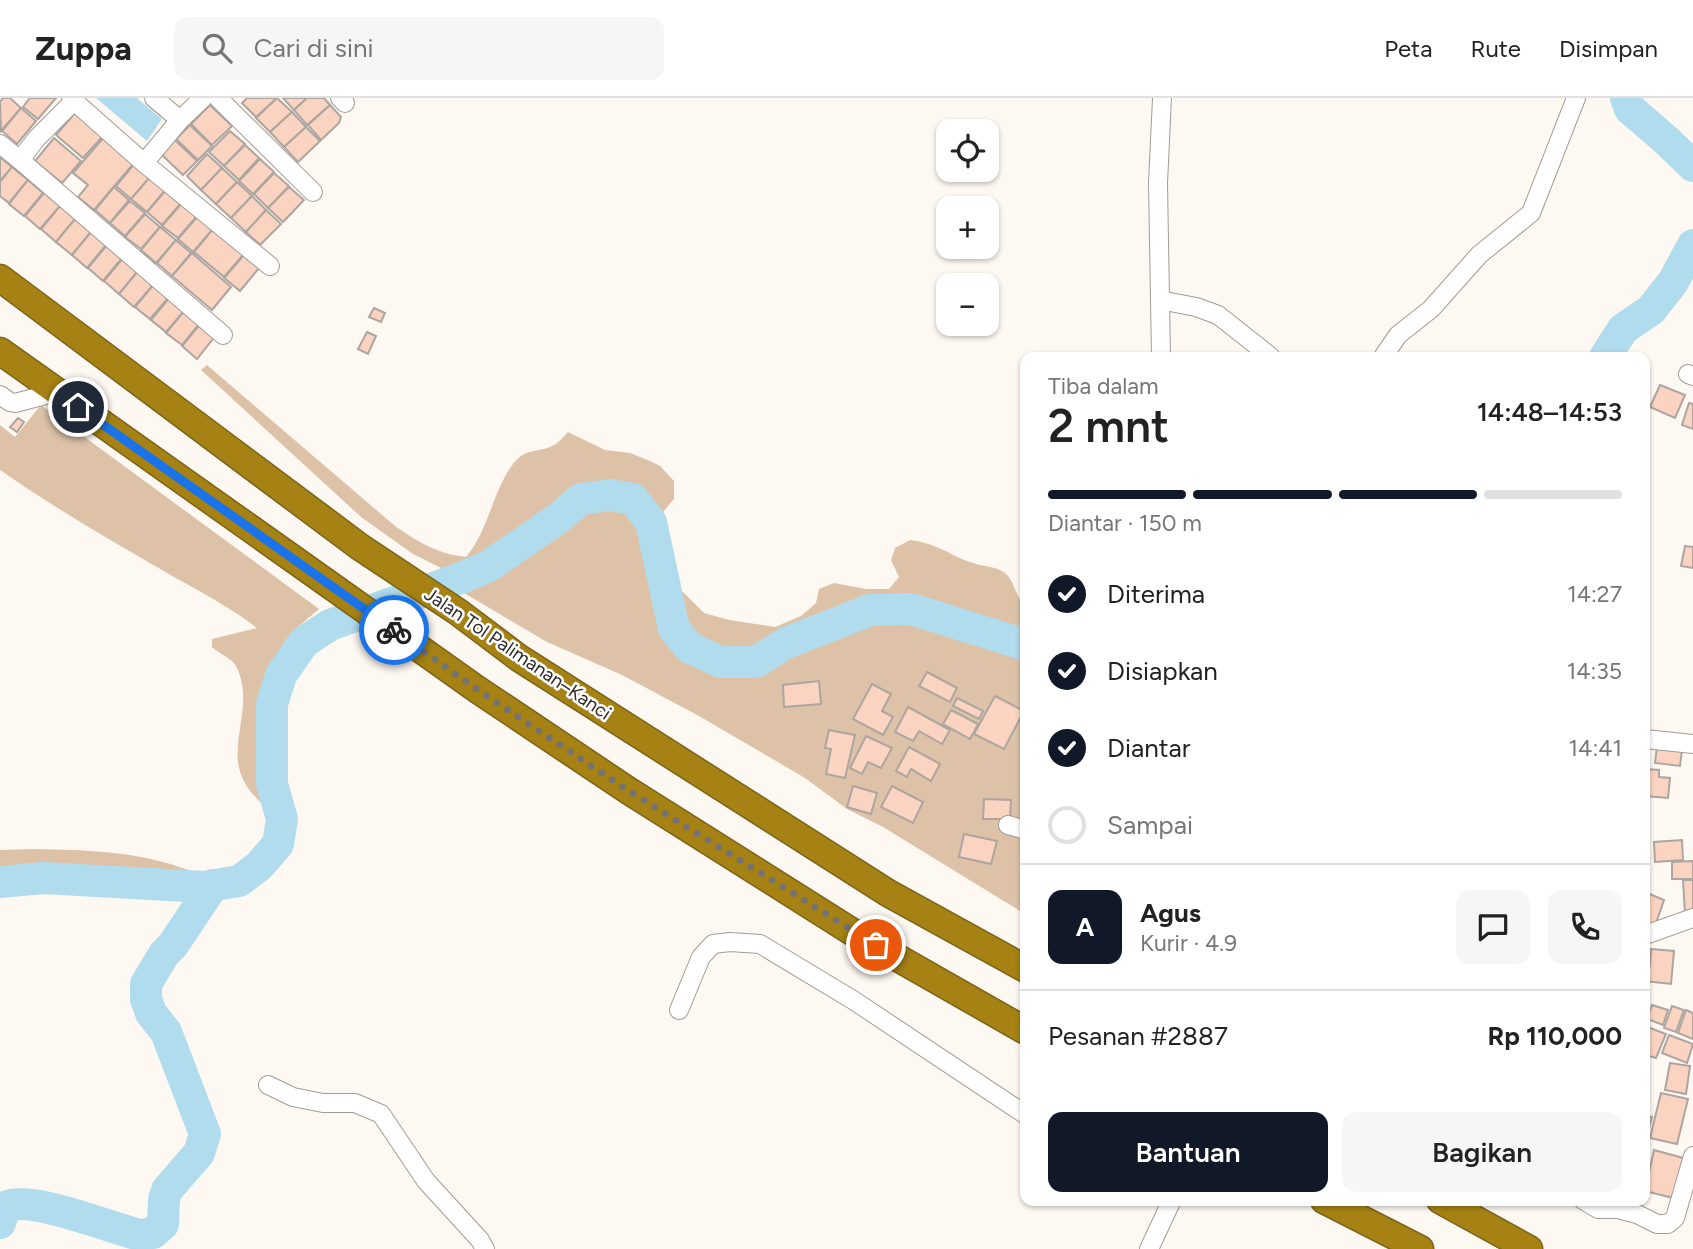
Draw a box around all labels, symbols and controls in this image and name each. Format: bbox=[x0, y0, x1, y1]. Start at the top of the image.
search box bbox=[174, 17, 664, 80]
text: Zuppa bbox=[35, 29, 132, 68]
icon: search bbox=[198, 29, 236, 67]
text: Cari di sini bbox=[254, 32, 374, 64]
text: Peta bbox=[1384, 34, 1432, 63]
text: Rute bbox=[1470, 34, 1521, 63]
text: Disimpan bbox=[1559, 34, 1658, 63]
map controls bbox=[936, 119, 999, 336]
button: locate bbox=[936, 119, 999, 182]
button: + bbox=[936, 196, 999, 259]
button: − bbox=[936, 273, 999, 336]
text: Tiba dalam bbox=[1048, 372, 1159, 400]
pin bbox=[48, 377, 108, 437]
icon: home bbox=[59, 388, 97, 426]
text: 14:48–14:53 bbox=[1477, 396, 1622, 428]
text: 2 mnt bbox=[1048, 398, 1169, 454]
text: Diantar · 150 m bbox=[1048, 509, 1202, 537]
icon: check bbox=[1048, 575, 1086, 613]
text: Diterima bbox=[1107, 578, 1205, 610]
text: 14:27 bbox=[1567, 580, 1622, 608]
street label: Jalan Tol Palimanan–Kanci bbox=[420, 582, 616, 725]
courier bbox=[359, 595, 429, 665]
icon: bike bbox=[375, 611, 413, 649]
icon: check bbox=[1048, 652, 1086, 690]
text: Disiapkan bbox=[1107, 655, 1218, 687]
text: 14:35 bbox=[1567, 657, 1622, 685]
icon: check bbox=[1048, 729, 1086, 767]
text: Diantar bbox=[1107, 732, 1191, 764]
text: 14:41 bbox=[1569, 734, 1622, 762]
text: Sampai bbox=[1107, 809, 1193, 841]
button: chat bbox=[1456, 890, 1530, 964]
button: phone bbox=[1548, 890, 1622, 964]
text: Agus bbox=[1140, 897, 1201, 929]
text: A bbox=[1076, 911, 1094, 943]
pin bbox=[846, 915, 906, 975]
icon: bag bbox=[857, 926, 895, 964]
text: Kurir · 4.9 bbox=[1140, 929, 1237, 957]
text: Pesanan #2887 bbox=[1048, 1020, 1228, 1052]
text: Rp 110,000 bbox=[1487, 1020, 1622, 1052]
button: Bantuan bbox=[1048, 1112, 1328, 1192]
button: Bagikan bbox=[1342, 1112, 1622, 1192]

